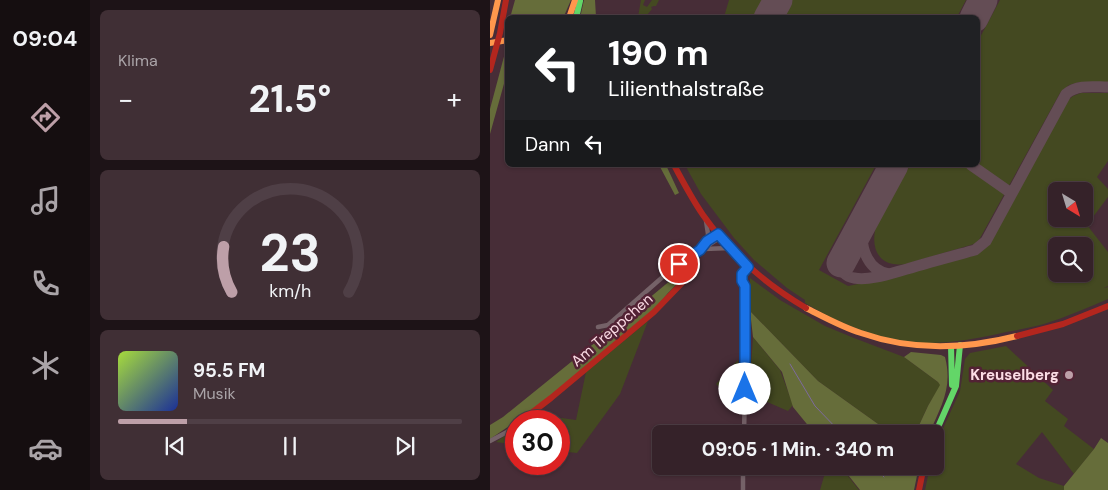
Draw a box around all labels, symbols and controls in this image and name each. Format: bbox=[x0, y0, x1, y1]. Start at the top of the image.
text: 09:04 bbox=[13, 24, 77, 53]
text: 190 m bbox=[608, 30, 709, 76]
icon: left bbox=[525, 35, 590, 100]
text: Klima bbox=[118, 50, 158, 71]
text: 21.5° bbox=[249, 74, 331, 124]
text: Lilienthalstraße bbox=[608, 74, 764, 103]
text: − bbox=[118, 81, 133, 118]
text: + bbox=[447, 81, 462, 118]
icon: directions bbox=[28, 100, 63, 135]
icon: left bbox=[580, 130, 608, 158]
text: Dann bbox=[525, 132, 570, 157]
north arrow bbox=[1048, 182, 1092, 228]
map controls bbox=[1048, 182, 1093, 282]
icon: music bbox=[28, 183, 63, 218]
text: 23 bbox=[259, 219, 321, 287]
button: search bbox=[1048, 237, 1093, 282]
pin bbox=[658, 243, 700, 285]
icon: arrive bbox=[665, 250, 693, 278]
icon: phone bbox=[28, 266, 63, 301]
text: km/h bbox=[269, 279, 311, 303]
street label: Am Treppchen bbox=[567, 289, 657, 371]
icon: climate bbox=[28, 348, 63, 383]
text: 95.5 FM bbox=[193, 358, 265, 383]
position arrow bbox=[718, 362, 770, 414]
place label: Kreuselberg bbox=[970, 365, 1059, 385]
marker: Kreuselberg bbox=[1063, 369, 1075, 381]
text: Musik bbox=[193, 383, 236, 404]
speed limit sign: 30 bbox=[505, 410, 570, 475]
icon: car bbox=[28, 431, 63, 466]
icon: previous bbox=[161, 432, 189, 460]
icon: pause bbox=[276, 432, 304, 460]
icon: next bbox=[391, 432, 419, 460]
text: 09:05 · 1 Min. · 340 m bbox=[702, 437, 894, 462]

